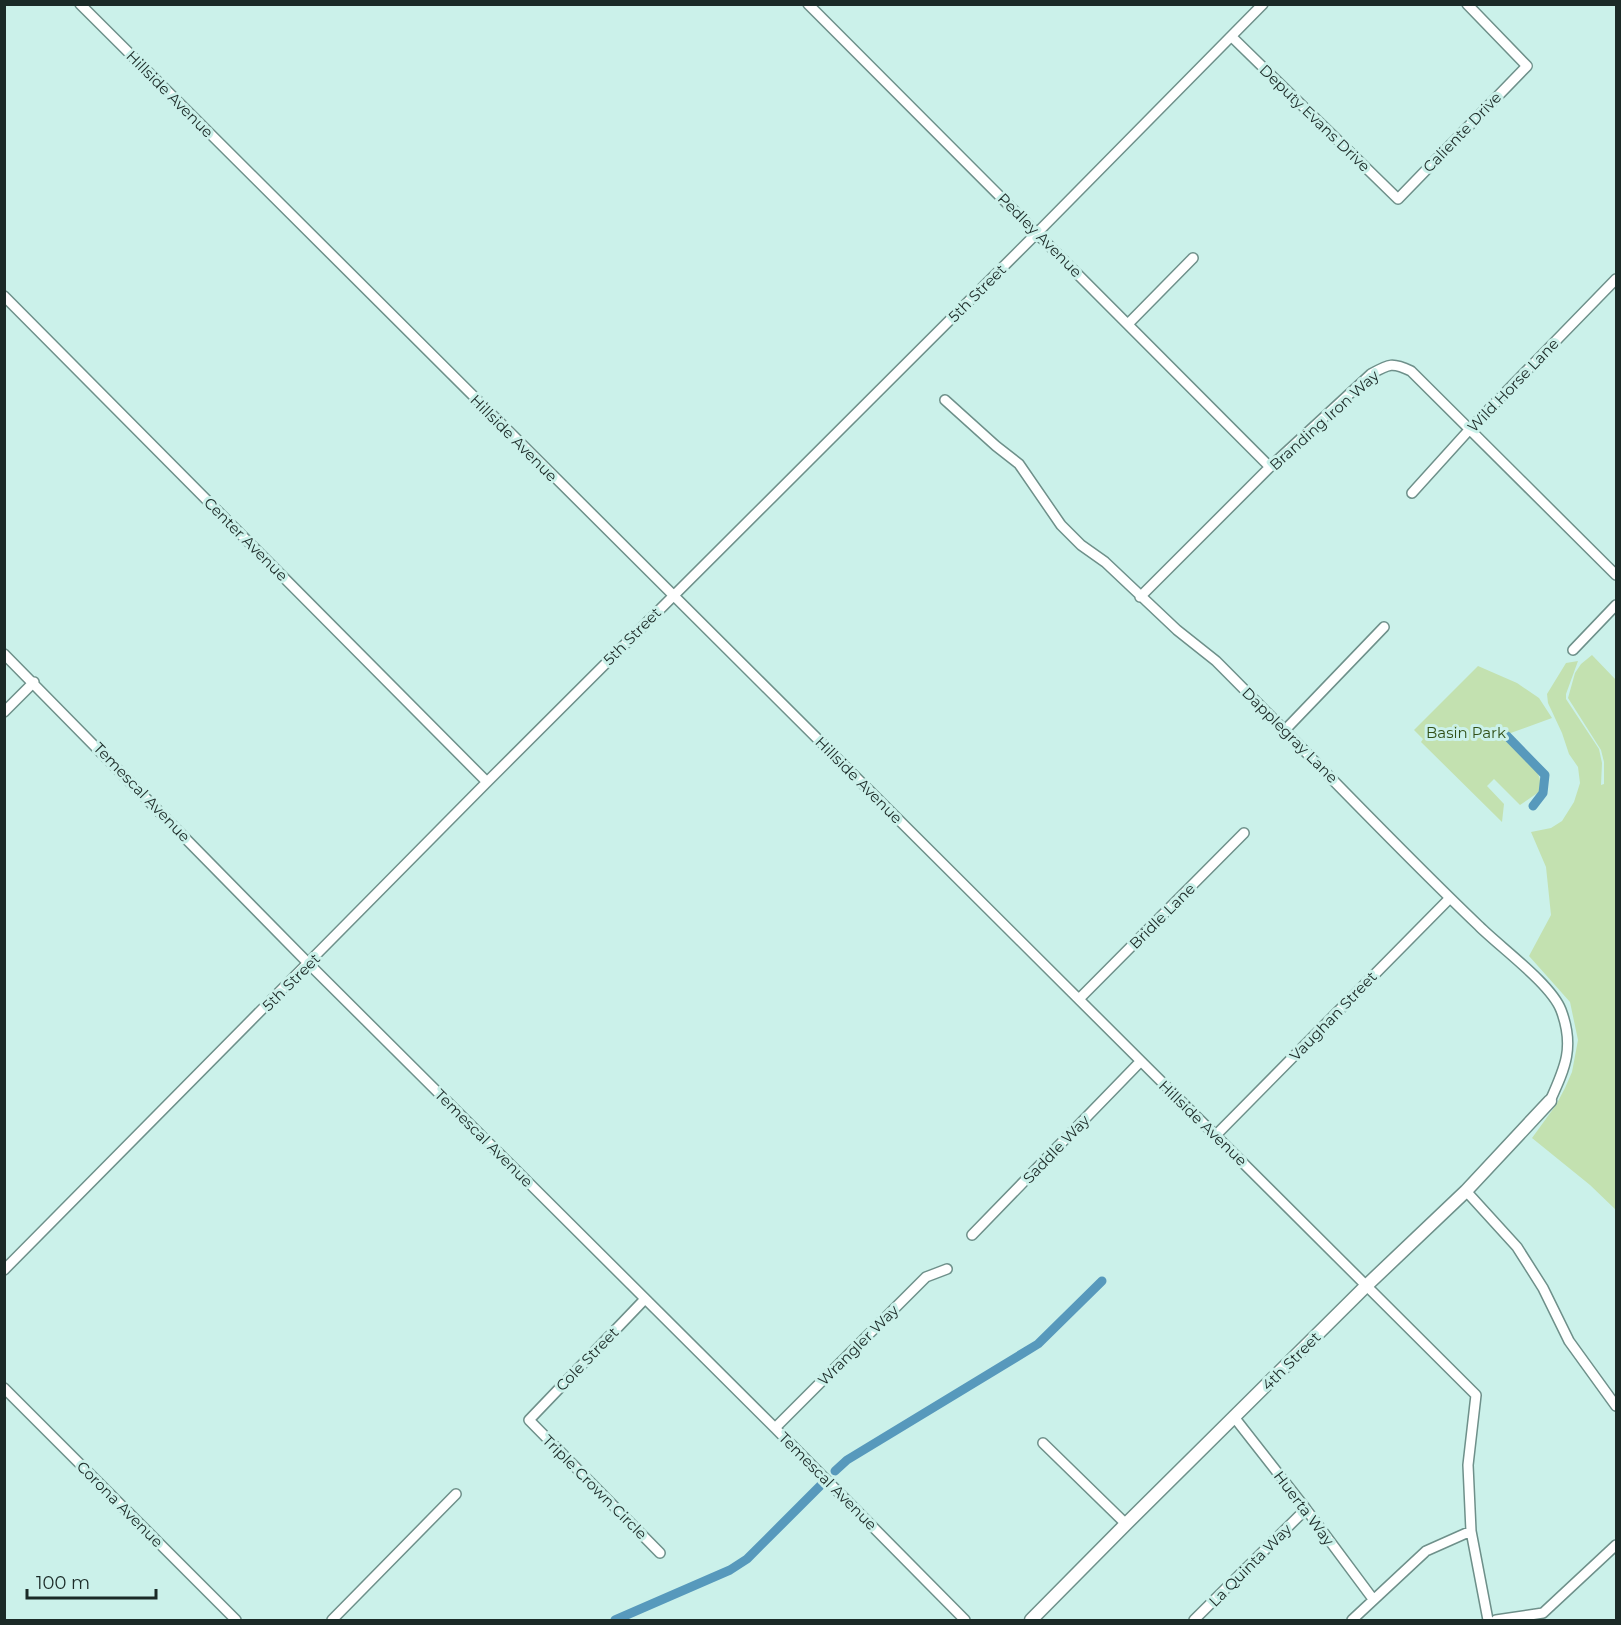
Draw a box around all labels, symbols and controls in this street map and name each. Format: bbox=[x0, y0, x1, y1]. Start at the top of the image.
street label: Hillside Avenue bbox=[122, 46, 218, 142]
street label: Deputy Evans Drive bbox=[1256, 60, 1374, 176]
street label: Caliente Drive bbox=[1419, 88, 1505, 176]
street label: Pedley Avenue bbox=[994, 189, 1086, 281]
street label: 5th Street bbox=[944, 260, 1010, 326]
street label: Wild Horse Lane bbox=[1463, 334, 1563, 436]
street label: Branding Iron Way bbox=[1265, 365, 1383, 474]
street label: Hillside Avenue bbox=[466, 390, 562, 486]
street label: Center Avenue bbox=[200, 493, 292, 585]
street label: 5th Street bbox=[599, 603, 665, 669]
street label: Dapplegray Lane bbox=[1238, 683, 1342, 787]
park label: Basin Park bbox=[1426, 723, 1506, 742]
street label: Hillside Avenue bbox=[811, 732, 907, 828]
street label: Temescal Avenue bbox=[90, 738, 194, 846]
street label: Bridle Lane bbox=[1125, 879, 1199, 953]
street label: 5th Street bbox=[258, 949, 324, 1015]
street label: Vaughan Street bbox=[1285, 967, 1381, 1065]
street label: Hillside Avenue bbox=[1155, 1076, 1251, 1170]
street label: Temescal Avenue bbox=[431, 1085, 537, 1191]
street label: Saddle Way bbox=[1019, 1110, 1094, 1187]
street label: Wrangler Way bbox=[814, 1300, 903, 1389]
street label: Cole Street bbox=[552, 1323, 622, 1395]
street label: 4th Street bbox=[1258, 1328, 1324, 1394]
street label: Temescal Avenue bbox=[775, 1428, 881, 1534]
street label: Triple Crown Circle bbox=[539, 1431, 651, 1543]
street label: Corona Avenue bbox=[73, 1457, 167, 1551]
street label: Huerta Way bbox=[1270, 1467, 1339, 1550]
street label: La Quinta Way bbox=[1205, 1519, 1296, 1610]
scale bar bbox=[27, 1562, 156, 1600]
text: 100 m bbox=[36, 1572, 90, 1594]

